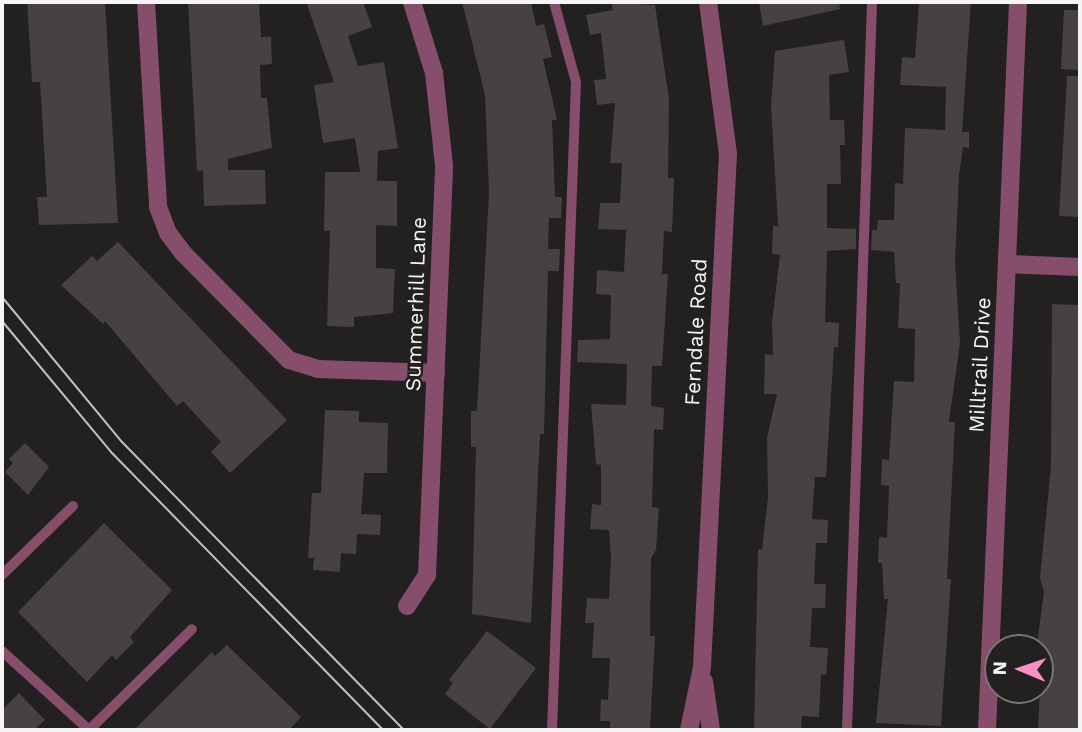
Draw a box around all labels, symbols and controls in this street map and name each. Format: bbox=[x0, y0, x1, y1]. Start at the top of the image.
street label: Summerhill Lane bbox=[400, 216, 432, 392]
street label: Ferndale Road bbox=[680, 258, 712, 406]
street label: Milltrail Drive bbox=[964, 296, 996, 434]
north arrow bbox=[984, 634, 1054, 704]
text: N bbox=[988, 661, 1011, 676]

